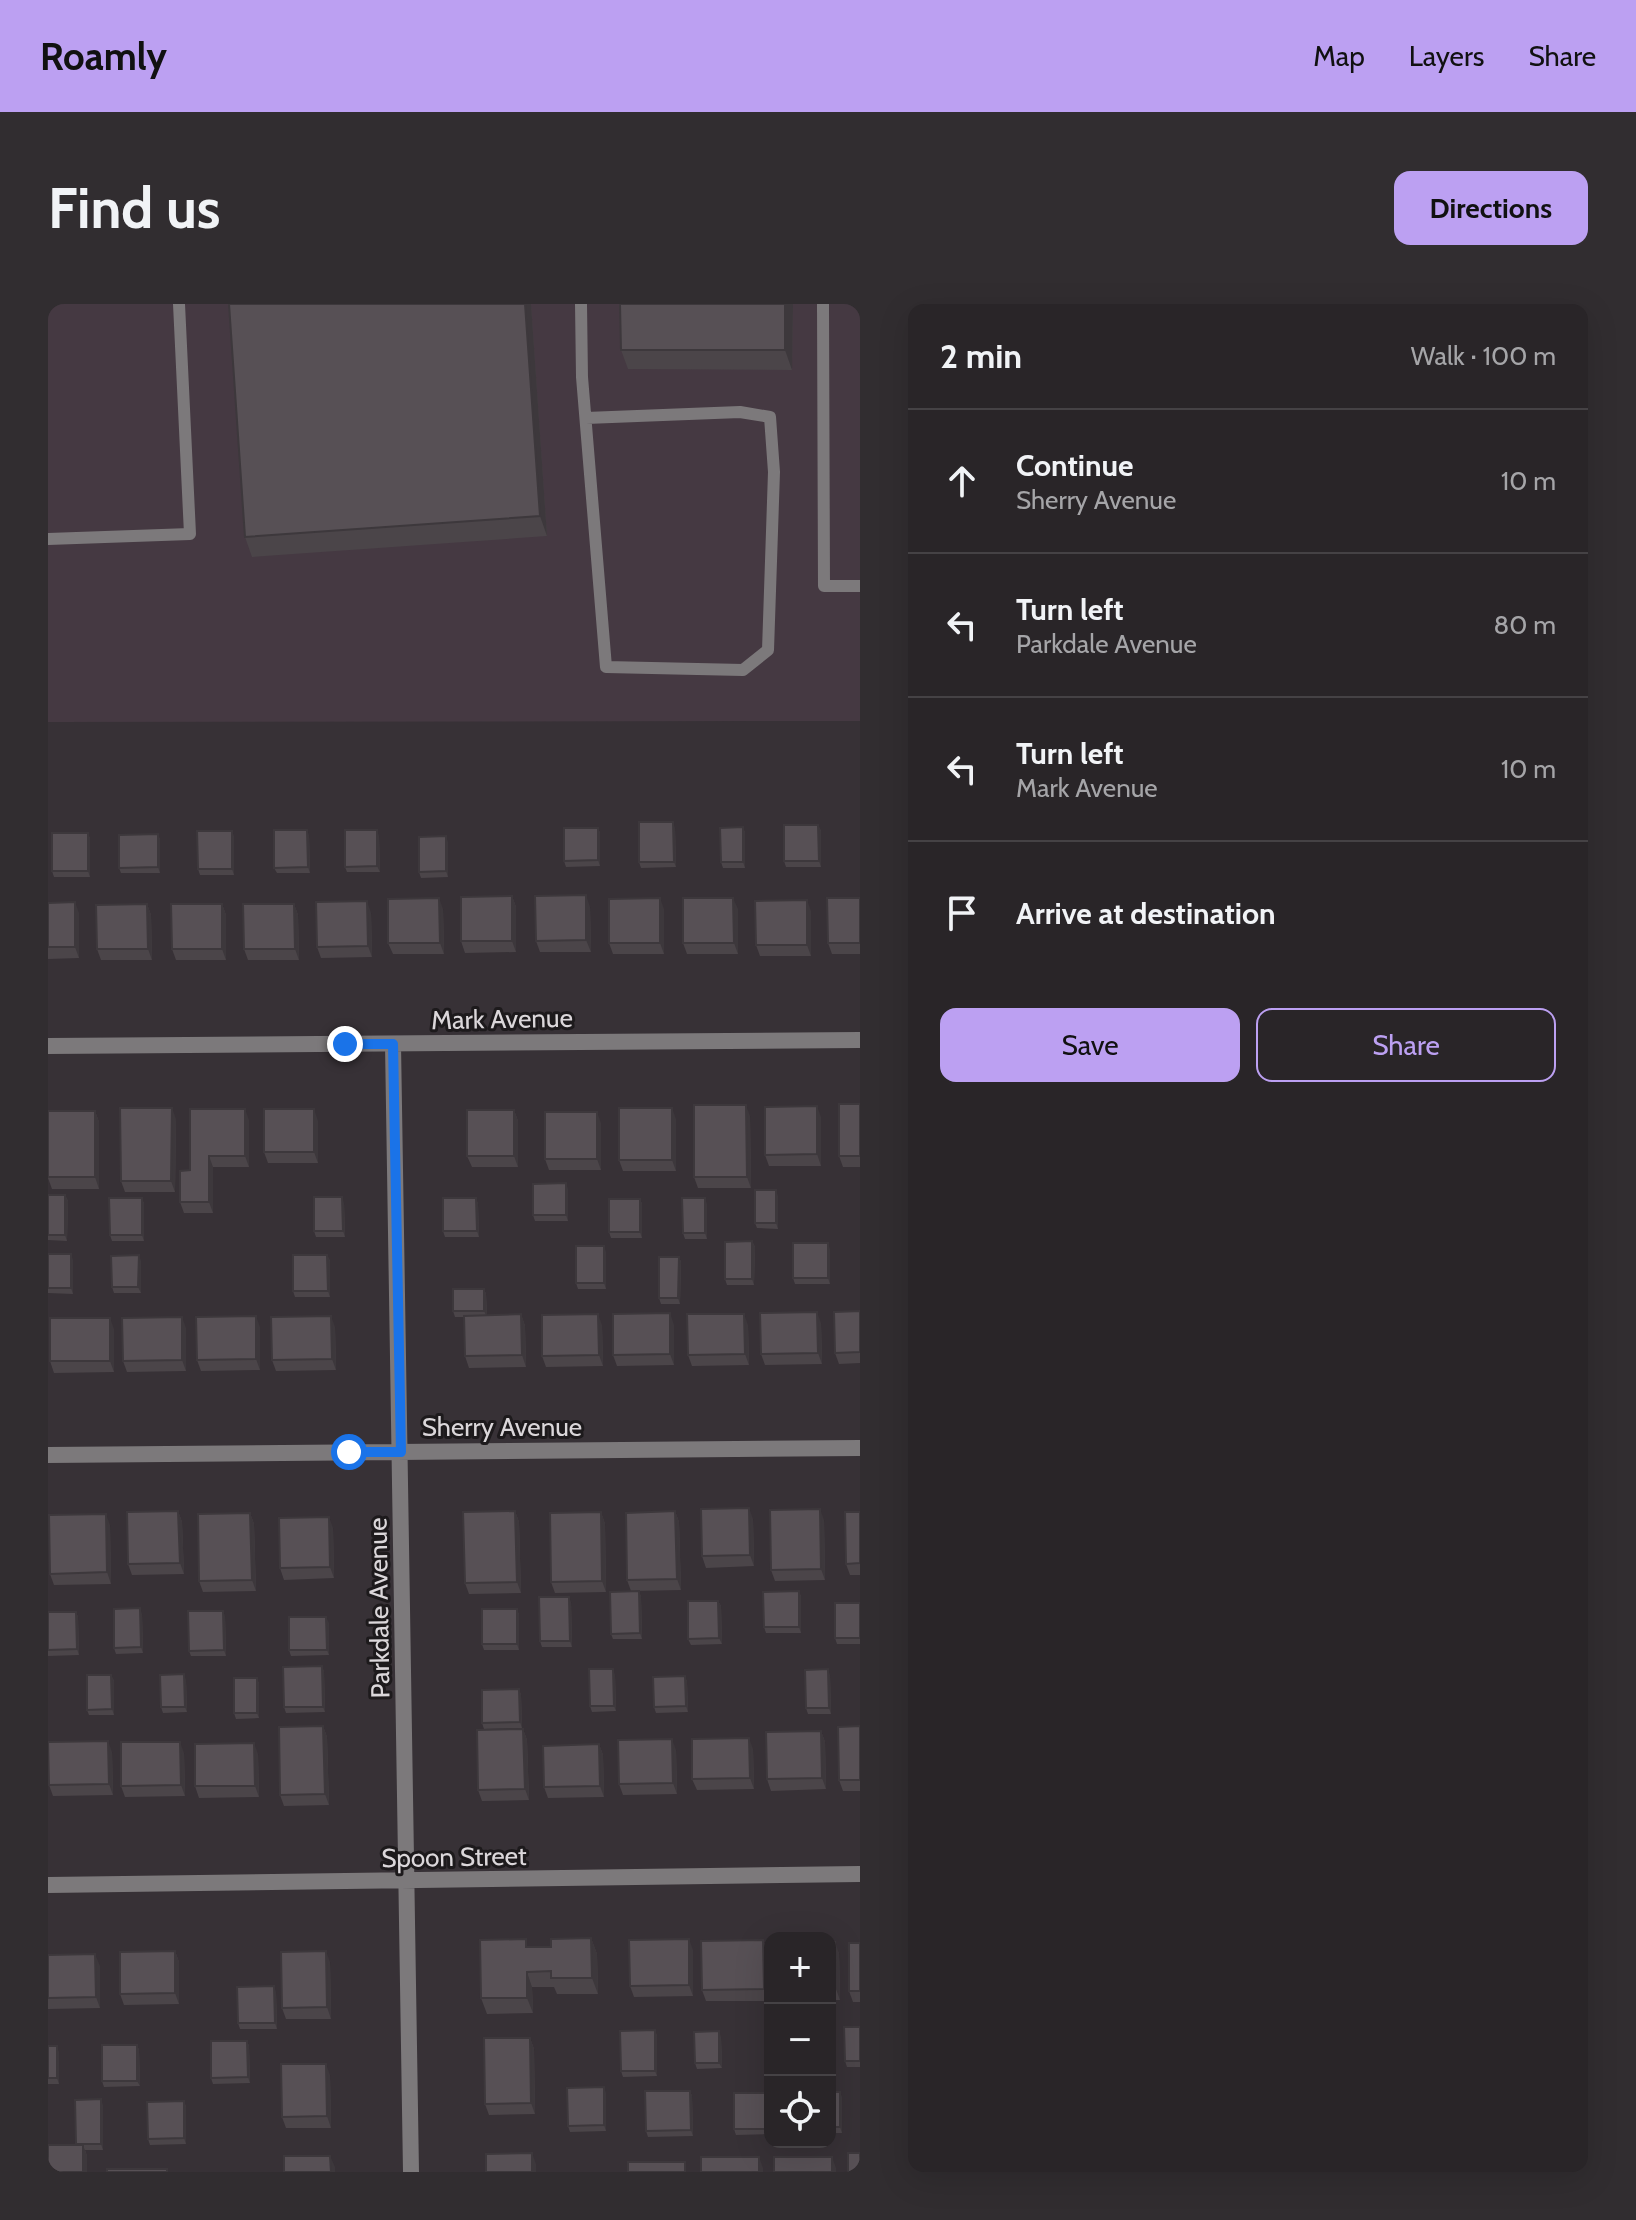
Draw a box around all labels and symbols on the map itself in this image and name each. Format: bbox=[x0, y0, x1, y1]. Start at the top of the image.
street label: Mark Avenue bbox=[431, 1002, 573, 1036]
route end bbox=[327, 1026, 363, 1062]
street label: Sherry Avenue bbox=[422, 1411, 582, 1443]
route start bbox=[331, 1434, 367, 1470]
street label: Parkdale Avenue bbox=[361, 1517, 397, 1699]
street label: Spoon Street bbox=[381, 1840, 527, 1874]

